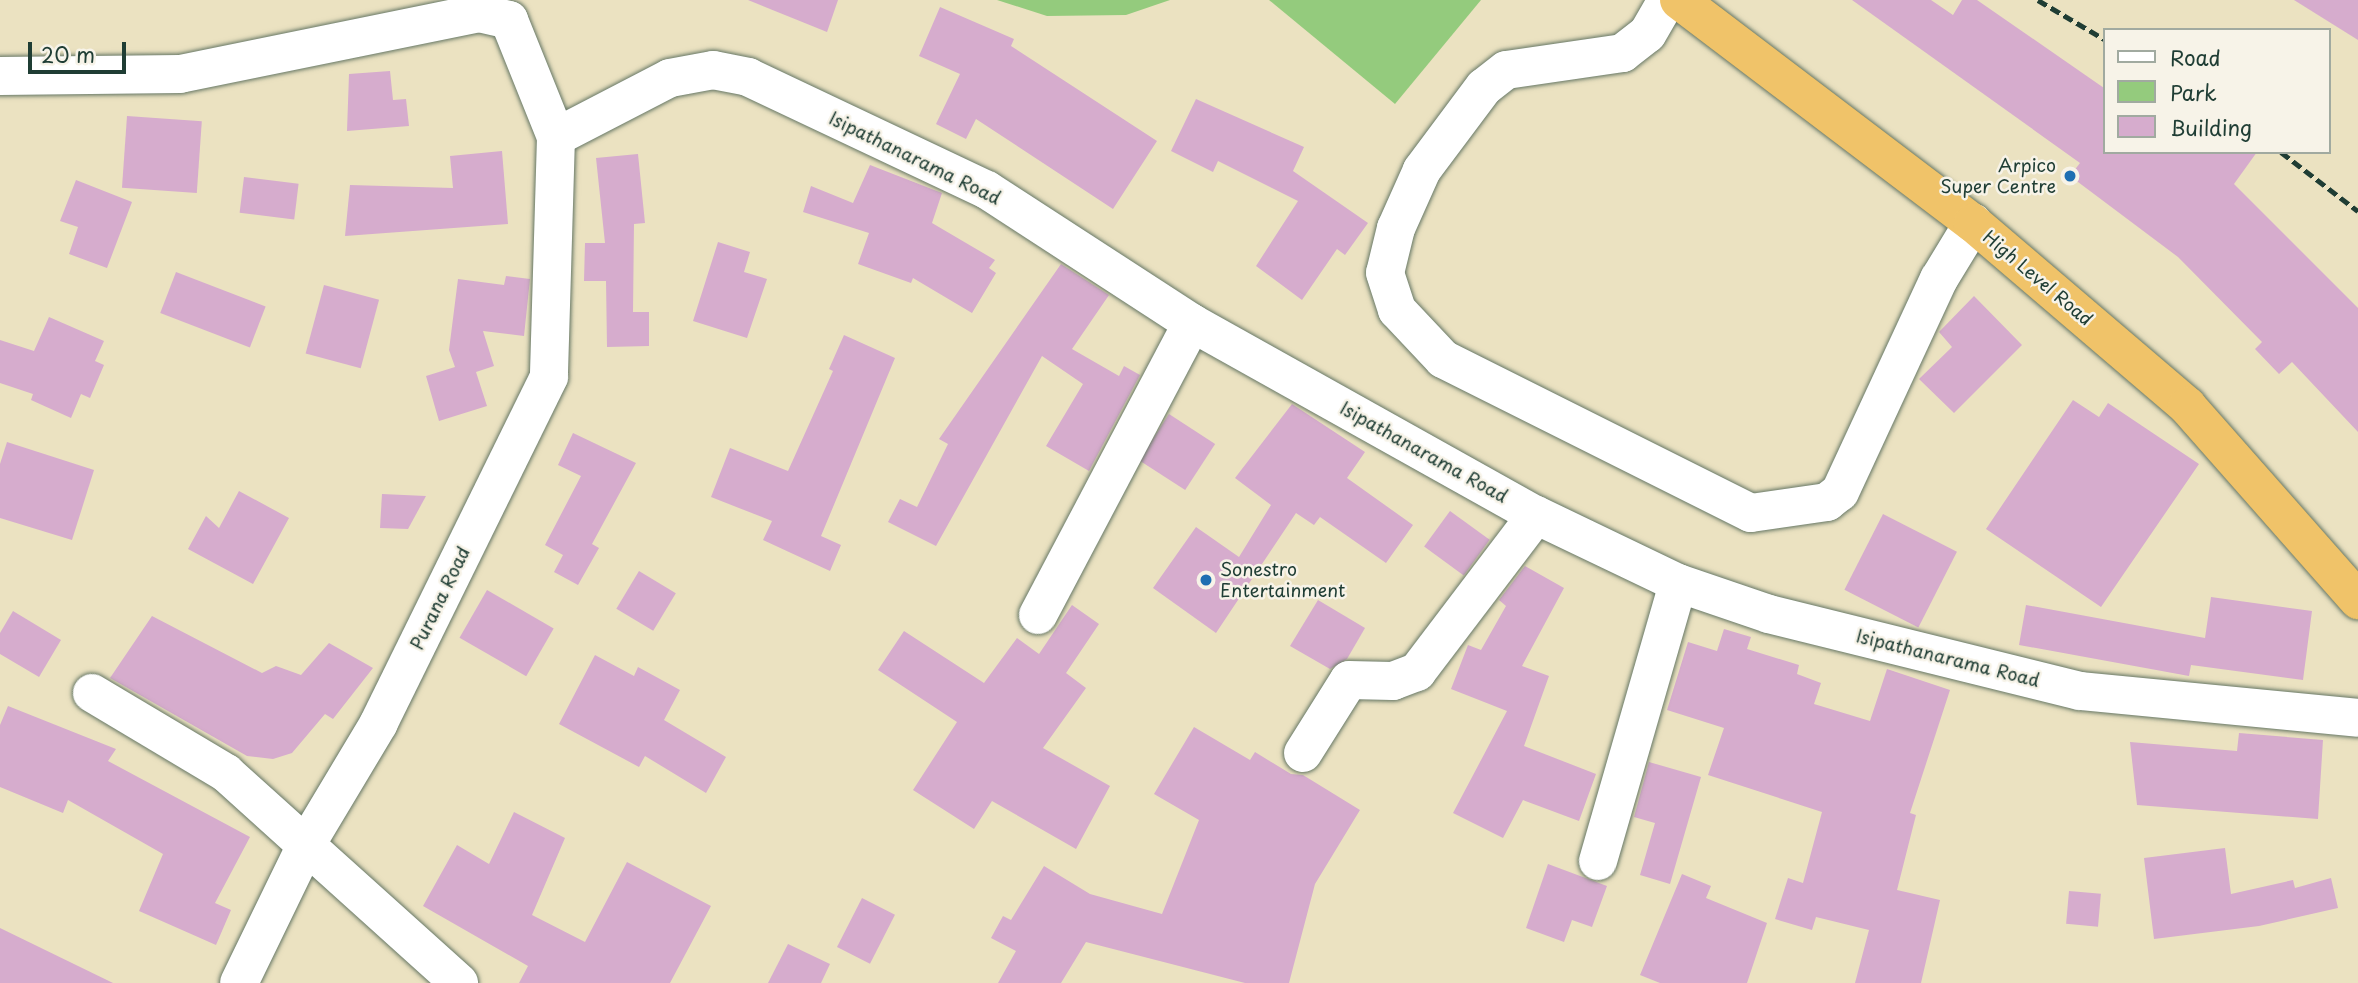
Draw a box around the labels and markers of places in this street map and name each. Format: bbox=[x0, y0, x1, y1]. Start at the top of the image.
place label: Arpico Super Centre bbox=[1940, 155, 2056, 198]
marker: Arpico Super Centre bbox=[2062, 168, 2078, 184]
place label: Sonestro Entertainment bbox=[1220, 559, 1345, 602]
marker: Sonestro Entertainment bbox=[1198, 572, 1214, 588]

